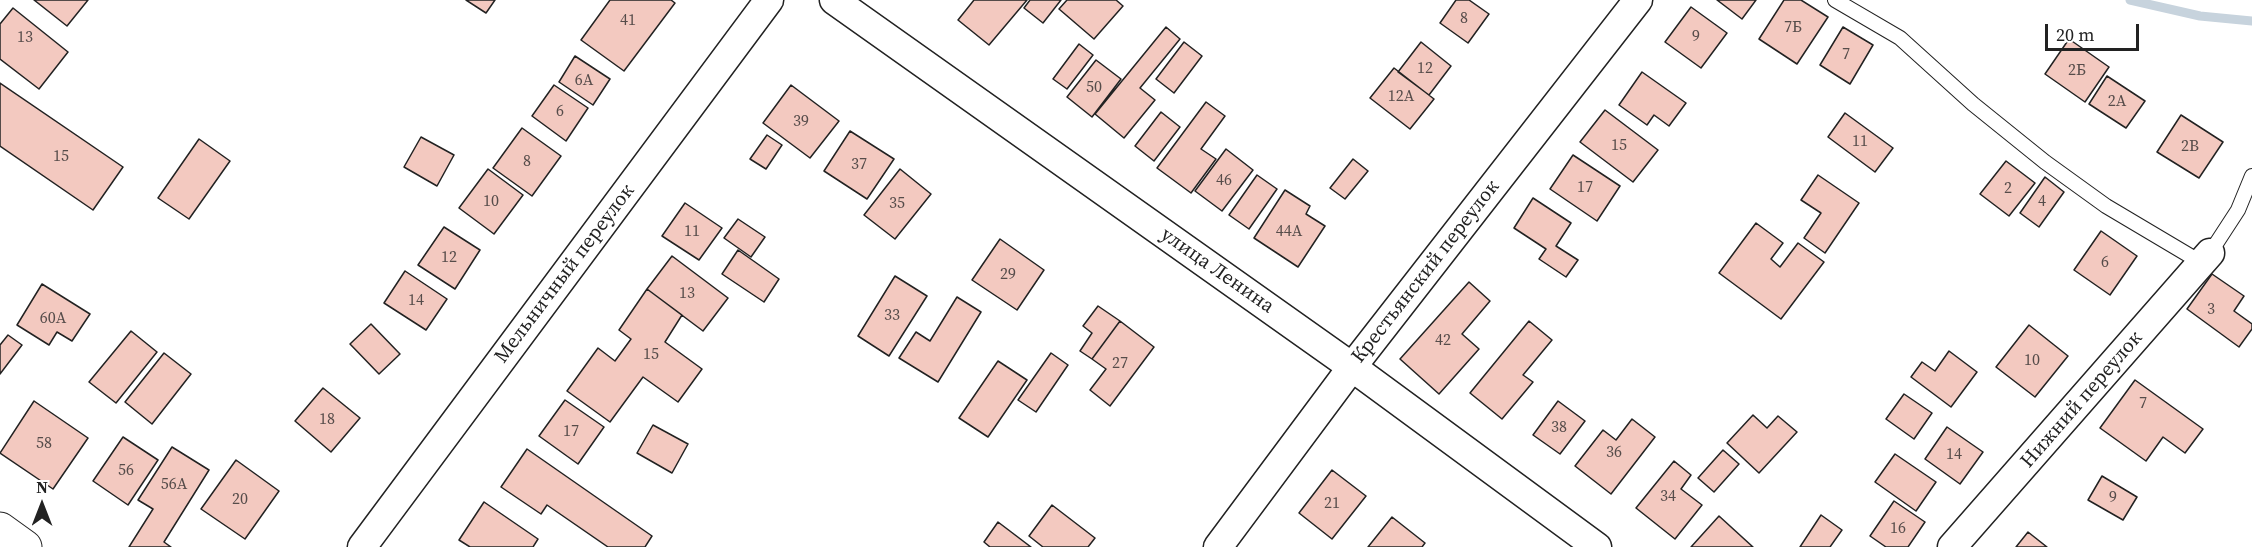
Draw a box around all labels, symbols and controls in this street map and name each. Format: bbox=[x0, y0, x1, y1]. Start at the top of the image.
house number: 8 bbox=[1460, 9, 1468, 29]
house number: 41 bbox=[620, 11, 636, 31]
scale bar bbox=[2048, 12, 2142, 50]
house number: 7Б bbox=[1784, 18, 1802, 38]
text: 20 m bbox=[2056, 22, 2094, 47]
house number: 9 bbox=[1692, 27, 1700, 47]
house number: 13 bbox=[17, 28, 33, 48]
house number: 7 bbox=[1842, 45, 1850, 65]
house number: 12 bbox=[1417, 59, 1433, 79]
house number: 2Б bbox=[2068, 61, 2086, 81]
house number: 6А bbox=[575, 71, 593, 91]
house number: 50 bbox=[1086, 78, 1102, 98]
house number: 12А bbox=[1388, 87, 1414, 107]
house number: 2А bbox=[2108, 92, 2126, 112]
house number: 6 bbox=[556, 102, 564, 122]
house number: 39 bbox=[793, 112, 809, 132]
house number: 11 bbox=[1852, 132, 1868, 152]
house number: 15 bbox=[1611, 136, 1627, 156]
house number: 2В bbox=[2181, 137, 2199, 157]
house number: 15 bbox=[53, 147, 69, 167]
house number: 8 bbox=[523, 152, 531, 172]
house number: 37 bbox=[851, 155, 867, 175]
house number: 46 bbox=[1216, 171, 1232, 191]
street label: Крестьянский переулок bbox=[1347, 176, 1505, 368]
house number: 17 bbox=[1577, 178, 1593, 198]
house number: 2 bbox=[2004, 179, 2012, 199]
street label: Мельничный переулок bbox=[490, 180, 640, 368]
house number: 10 bbox=[483, 192, 499, 212]
house number: 4 bbox=[2038, 192, 2046, 212]
house number: 35 bbox=[889, 194, 905, 214]
house number: 11 bbox=[684, 222, 700, 242]
house number: 44А bbox=[1276, 222, 1302, 242]
street label: улица Ленина bbox=[1156, 223, 1278, 319]
house number: 12 bbox=[441, 248, 457, 268]
house number: 6 bbox=[2101, 253, 2109, 273]
house number: 29 bbox=[1000, 265, 1016, 285]
house number: 13 bbox=[679, 284, 695, 304]
house number: 14 bbox=[408, 291, 424, 311]
house number: 3 bbox=[2207, 300, 2215, 320]
house number: 33 bbox=[884, 306, 900, 326]
house number: 60А bbox=[40, 309, 66, 329]
street label: Нижний переулок bbox=[2016, 327, 2148, 473]
house number: 42 bbox=[1435, 331, 1451, 351]
house number: 15 bbox=[643, 345, 659, 365]
house number: 10 bbox=[2024, 351, 2040, 371]
house number: 27 bbox=[1112, 354, 1128, 374]
house number: 7 bbox=[2139, 394, 2147, 414]
house number: 18 bbox=[319, 410, 335, 430]
house number: 38 bbox=[1551, 418, 1567, 438]
house number: 17 bbox=[563, 422, 579, 442]
house number: 58 bbox=[36, 434, 52, 454]
house number: 36 bbox=[1606, 443, 1622, 463]
house number: 14 bbox=[1946, 445, 1962, 465]
house number: 56 bbox=[118, 461, 134, 481]
north arrow bbox=[12, 475, 72, 535]
house number: 56А bbox=[161, 475, 187, 495]
text: N bbox=[36, 476, 48, 498]
house number: 34 bbox=[1660, 487, 1676, 507]
house number: 9 bbox=[2109, 488, 2117, 508]
house number: 20 bbox=[232, 490, 248, 510]
house number: 21 bbox=[1324, 494, 1340, 514]
house number: 16 bbox=[1890, 519, 1906, 539]

